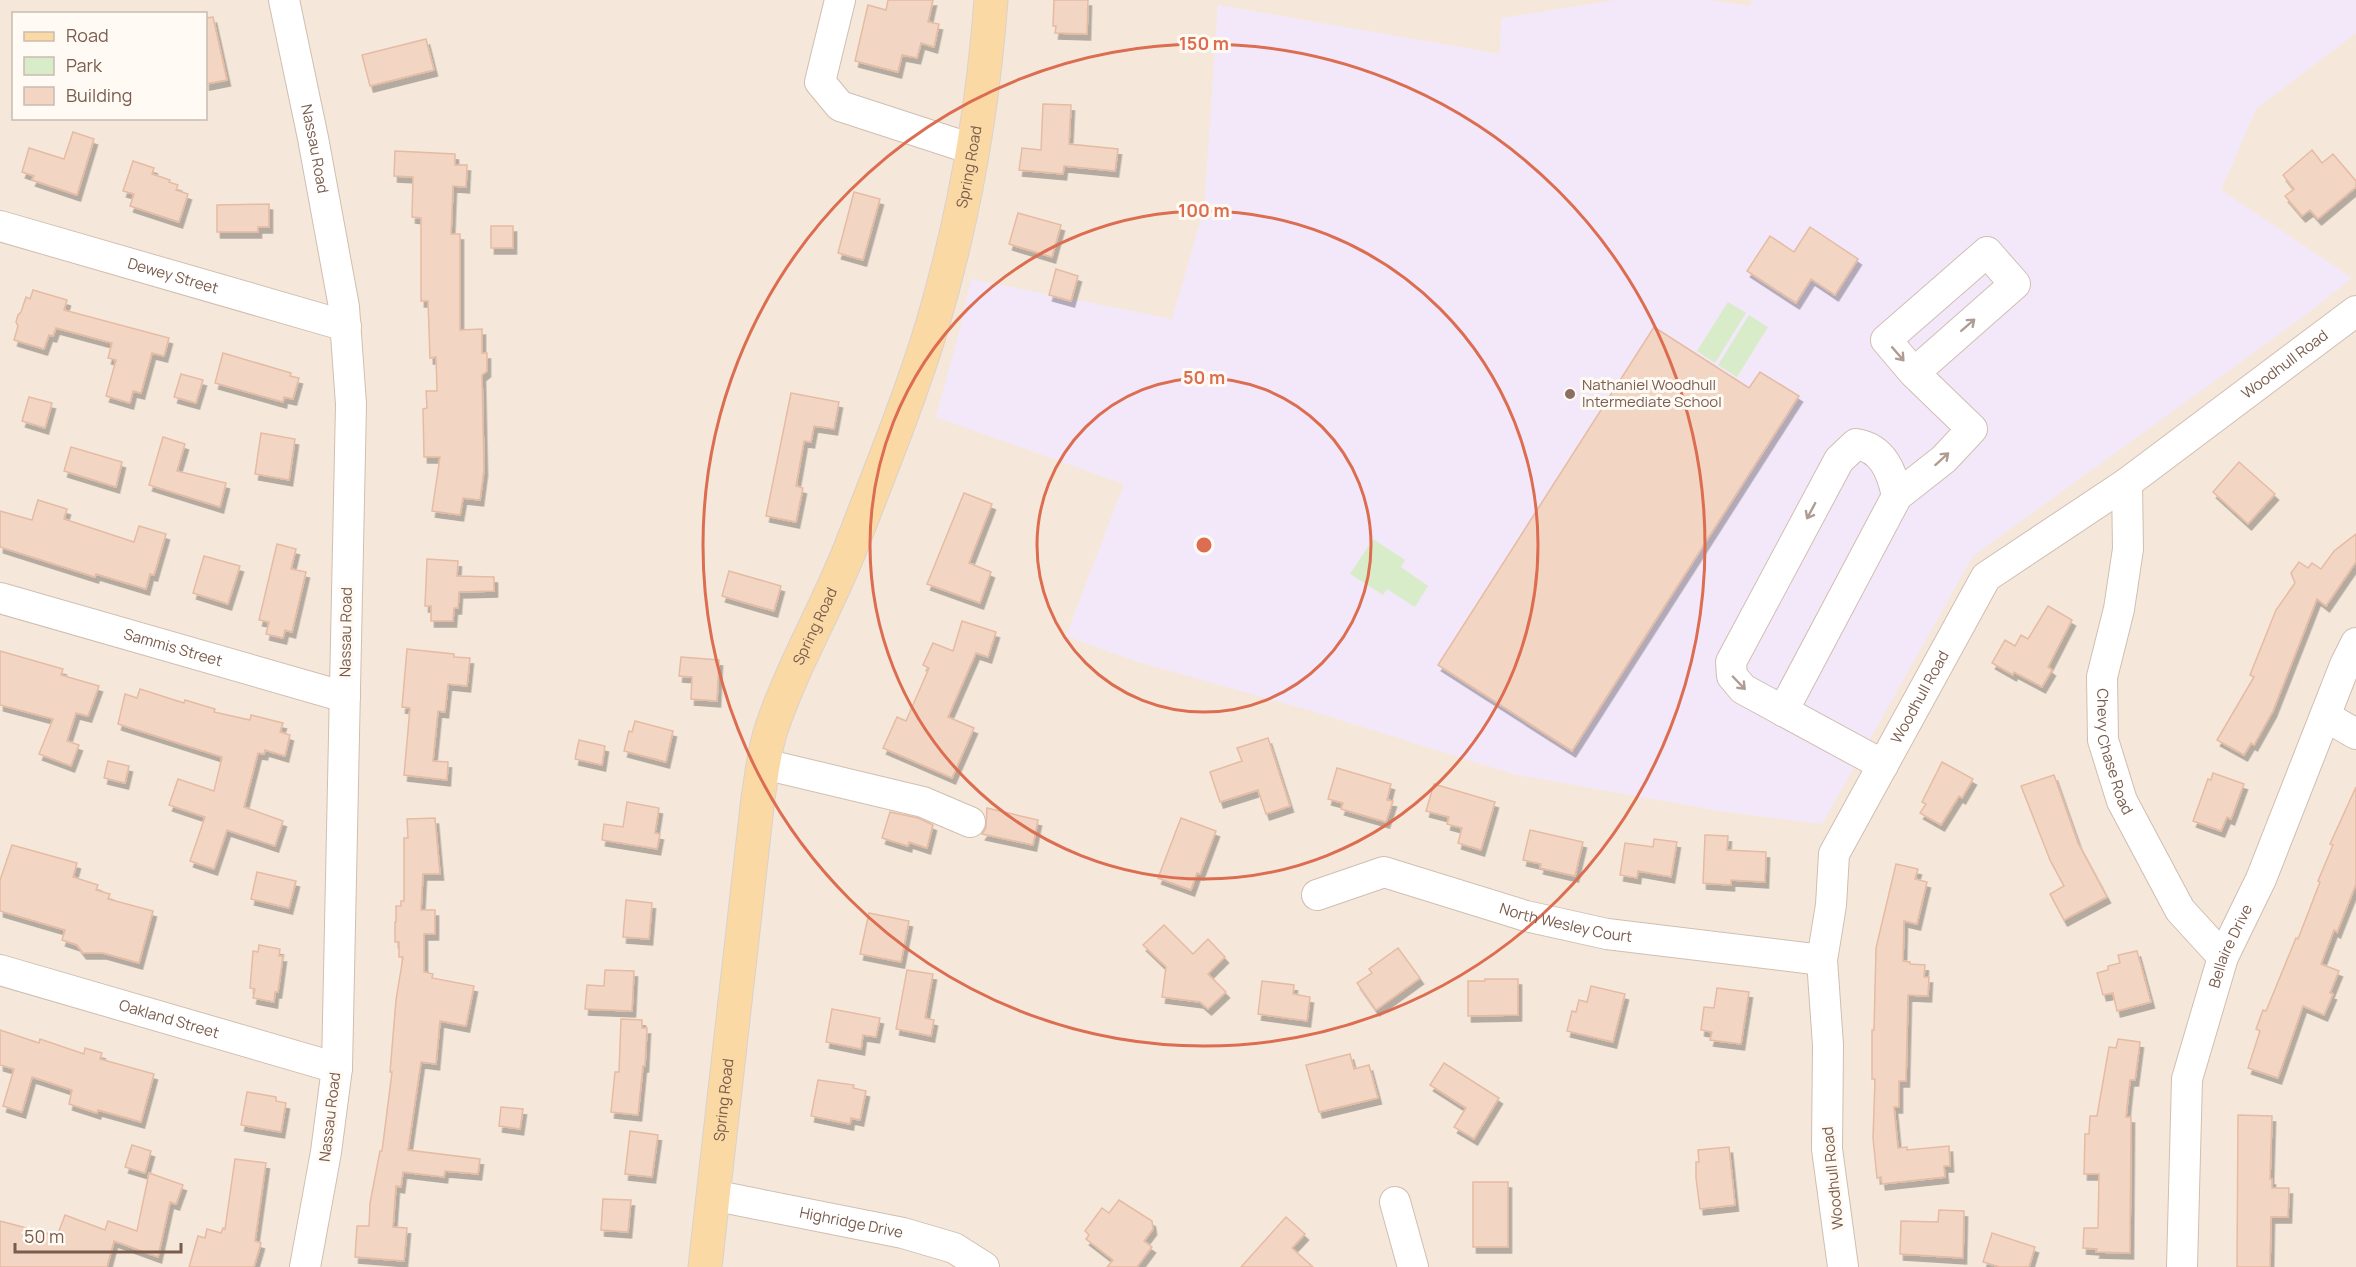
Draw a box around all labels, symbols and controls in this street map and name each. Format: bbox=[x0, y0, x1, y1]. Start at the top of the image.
legend bbox=[12, 12, 207, 120]
text: Road bbox=[66, 23, 109, 47]
text: 150 m bbox=[1179, 31, 1229, 55]
text: Park bbox=[66, 53, 103, 77]
text: Building bbox=[66, 83, 132, 107]
street label: Nassau Road bbox=[296, 102, 334, 195]
street label: Spring Road bbox=[951, 124, 986, 210]
text: 100 m bbox=[1178, 198, 1230, 222]
street label: Dewey Street bbox=[125, 252, 221, 299]
one-way arrow bbox=[1960, 318, 1975, 332]
street label: Woodhull Road bbox=[2237, 325, 2332, 403]
one-way arrow bbox=[1891, 346, 1905, 361]
text: 50 m bbox=[1183, 365, 1225, 389]
place label: Nathaniel Woodhull Intermediate School bbox=[1582, 374, 1722, 412]
marker: Nathaniel Woodhull Intermediate School bbox=[1563, 387, 1577, 401]
one-way arrow bbox=[1934, 452, 1949, 466]
one-way arrow bbox=[1805, 502, 1816, 520]
centre of rings bbox=[1194, 535, 1214, 555]
street label: Spring Road bbox=[787, 584, 842, 668]
street label: Nassau Road bbox=[334, 587, 357, 677]
street label: Sammis Street bbox=[121, 623, 225, 671]
street label: Woodhull Road bbox=[1886, 647, 1954, 747]
one-way arrow bbox=[1732, 676, 1746, 691]
street label: Chevy Chase Road bbox=[2092, 688, 2138, 818]
street label: North Wesley Court bbox=[1497, 897, 1633, 947]
street label: Bellaire Drive bbox=[2203, 901, 2257, 990]
street label: Oakland Street bbox=[117, 994, 222, 1043]
street label: Spring Road bbox=[708, 1057, 738, 1143]
street label: Nassau Road bbox=[314, 1071, 345, 1163]
street label: Woodhull Road bbox=[1817, 1126, 1848, 1230]
street label: Highridge Drive bbox=[798, 1202, 905, 1243]
scale bar bbox=[15, 1216, 182, 1254]
text: 50 m bbox=[24, 1224, 64, 1248]

